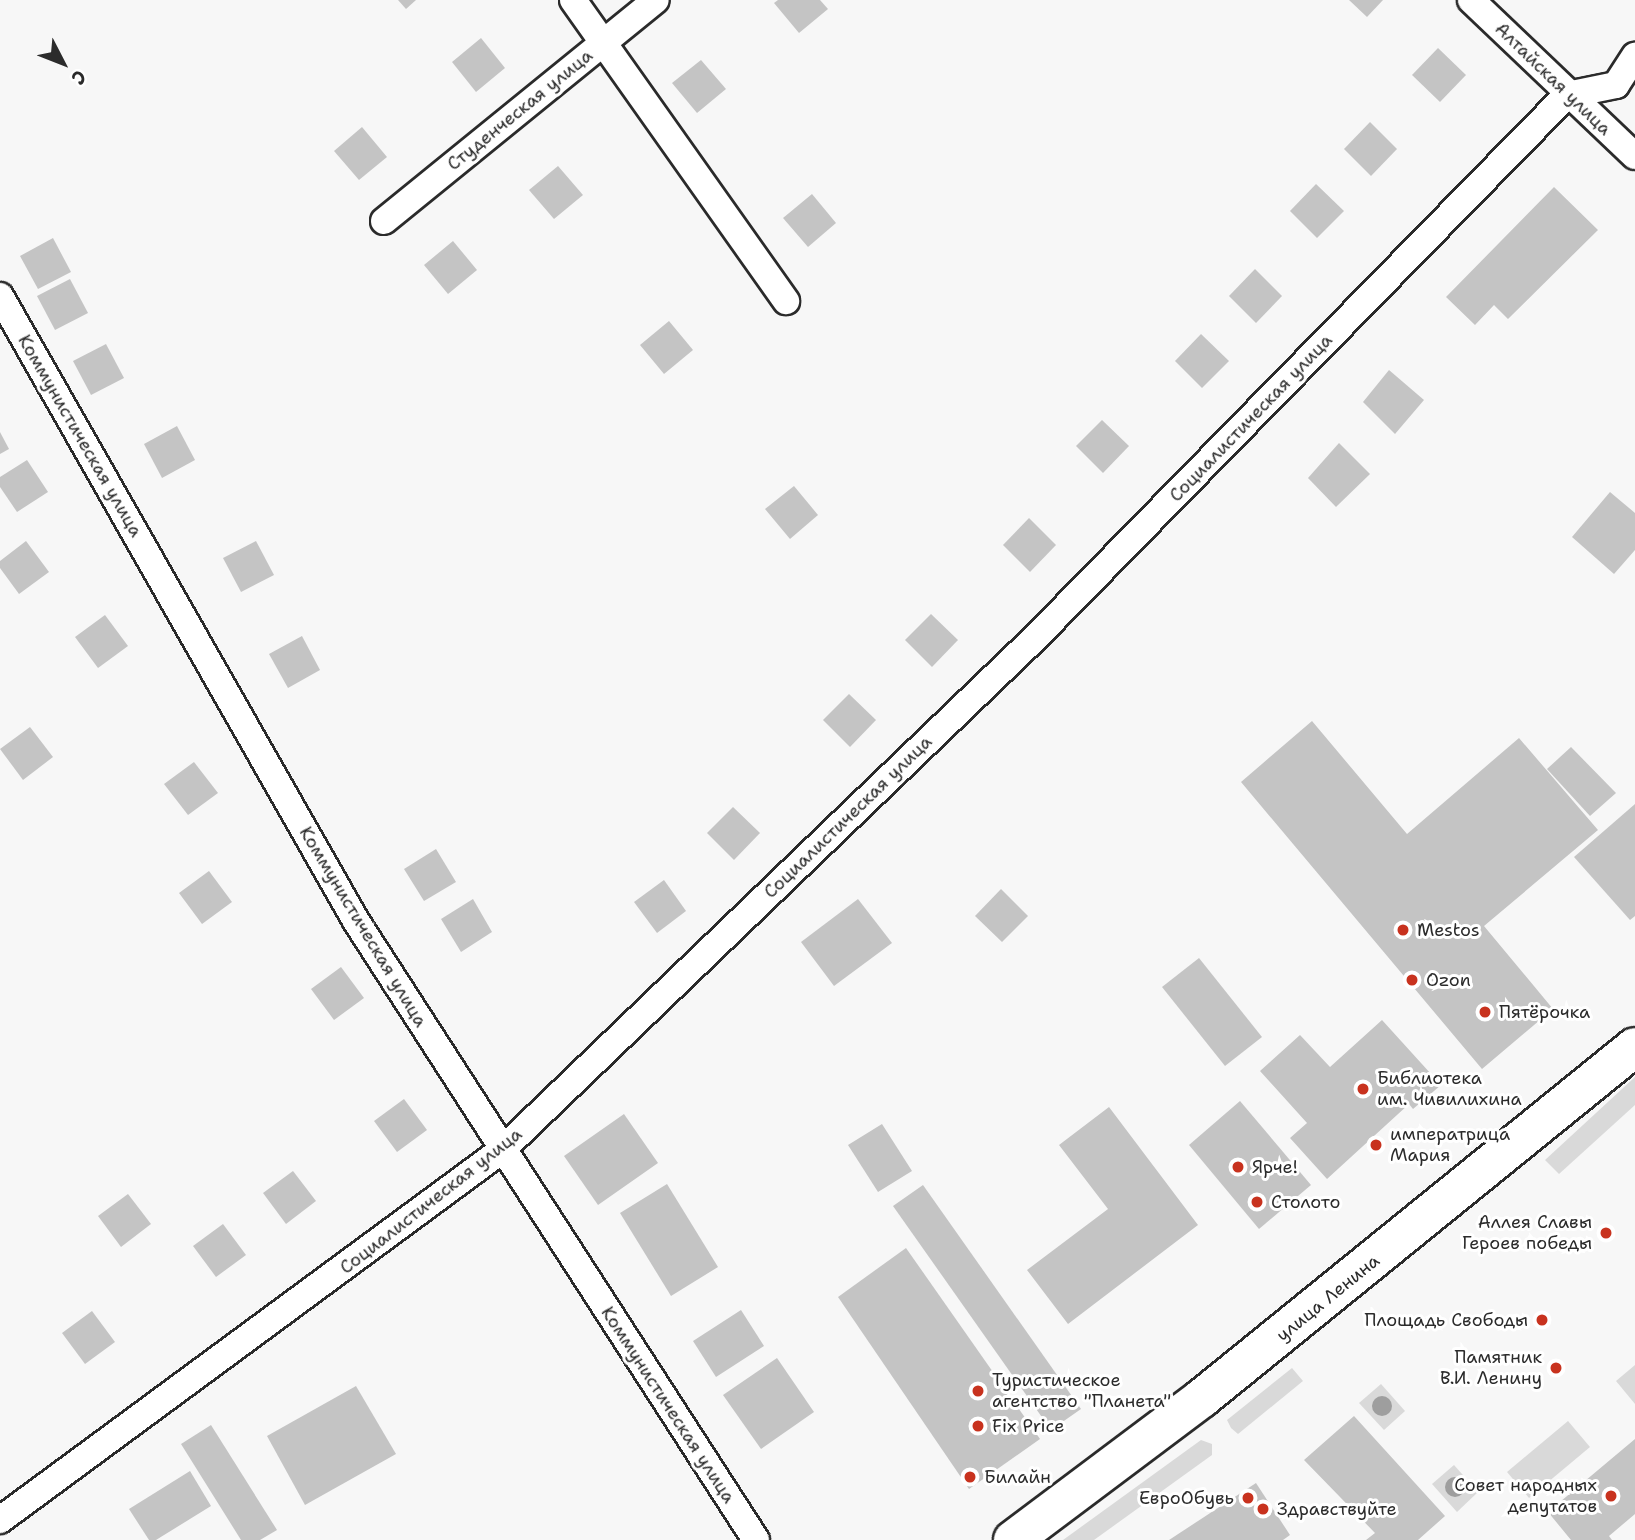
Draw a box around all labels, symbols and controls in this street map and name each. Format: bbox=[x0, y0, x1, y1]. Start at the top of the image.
street label: Алтайская улица bbox=[1490, 18, 1616, 140]
north arrow bbox=[28, 28, 98, 98]
street label: Студенческая улица bbox=[443, 45, 597, 175]
text: С bbox=[66, 65, 92, 90]
street label: Социалистическая улица bbox=[1165, 330, 1337, 506]
street label: Коммунистическая улица bbox=[13, 331, 147, 541]
street label: Социалистическая улица bbox=[760, 731, 936, 903]
street label: Коммунистическая улица bbox=[295, 823, 431, 1031]
place label: Mestos bbox=[1417, 919, 1480, 941]
marker: Mestos bbox=[1395, 922, 1411, 938]
place label: Ozon bbox=[1426, 969, 1471, 991]
marker: Ozon bbox=[1404, 972, 1420, 988]
place label: Пятёрочка bbox=[1499, 1001, 1590, 1023]
marker: Пятёрочка bbox=[1477, 1004, 1493, 1020]
place label: Библиотека им. Чивилихина bbox=[1377, 1068, 1522, 1110]
marker: Библиотека им. Чивилихина bbox=[1355, 1081, 1371, 1097]
street label: Социалистическая улица bbox=[336, 1123, 526, 1279]
place label: императрица Мария bbox=[1390, 1124, 1510, 1166]
marker: императрица Мария bbox=[1368, 1137, 1384, 1153]
place label: Ярче! bbox=[1252, 1156, 1298, 1178]
marker: Ярче! bbox=[1230, 1159, 1246, 1175]
place label: Столото bbox=[1271, 1191, 1340, 1213]
marker: Столото bbox=[1249, 1194, 1265, 1210]
place label: Аллея Славы Героев победы bbox=[1462, 1212, 1592, 1254]
marker: Аллея Славы Героев победы bbox=[1598, 1225, 1614, 1241]
street label: улица Ленина bbox=[1272, 1250, 1384, 1346]
street label: Коммунистическая улица bbox=[596, 1303, 740, 1507]
place label: Площадь Свободы bbox=[1365, 1309, 1528, 1331]
marker: Площадь Свободы bbox=[1534, 1312, 1550, 1328]
place label: Памятник В.И. Ленину bbox=[1440, 1347, 1542, 1390]
marker: Памятник В.И. Ленину bbox=[1548, 1360, 1564, 1376]
place label: Туристическое агентство "Планета" bbox=[992, 1370, 1171, 1412]
marker: Туристическое агентство "Планета" bbox=[970, 1383, 986, 1399]
place label: Fix Price bbox=[992, 1415, 1064, 1437]
marker: Fix Price bbox=[970, 1418, 986, 1434]
place label: Билайн bbox=[984, 1466, 1051, 1488]
marker: Билайн bbox=[962, 1469, 978, 1485]
place label: Совет народных депутатов bbox=[1454, 1475, 1597, 1518]
place label: ЕвроОбувь bbox=[1139, 1487, 1234, 1509]
marker: Совет народных депутатов bbox=[1603, 1488, 1619, 1504]
marker: ЕвроОбувь bbox=[1240, 1490, 1256, 1506]
place label: Здравствуйте bbox=[1277, 1498, 1397, 1520]
marker: Здравствуйте bbox=[1255, 1501, 1271, 1517]

